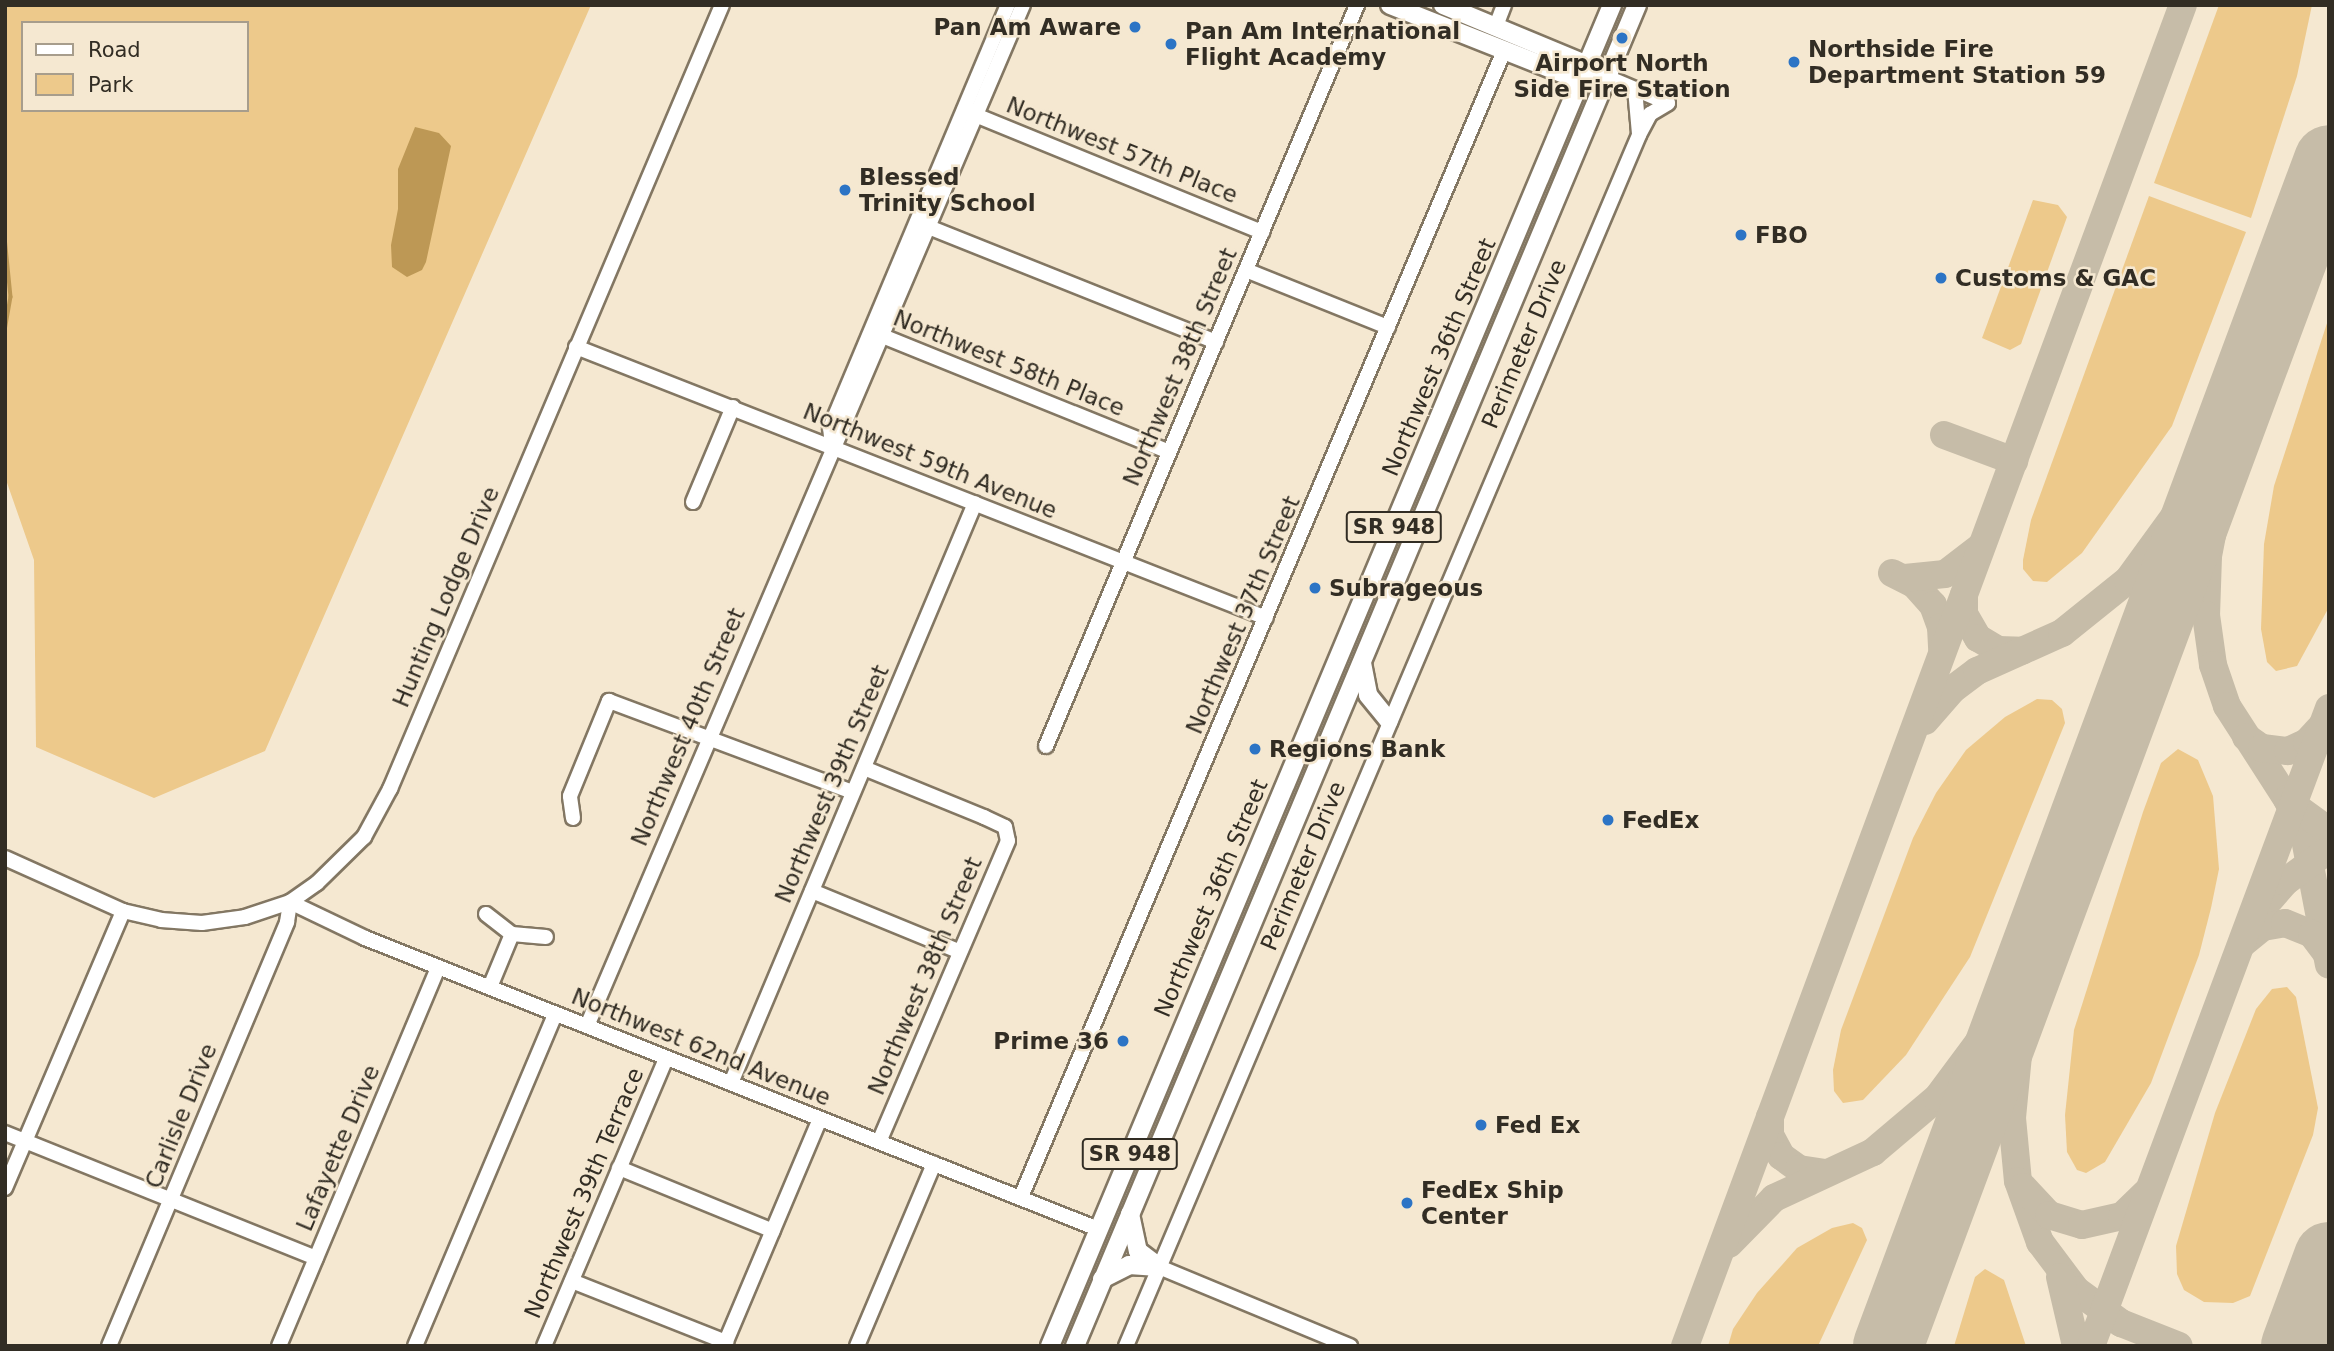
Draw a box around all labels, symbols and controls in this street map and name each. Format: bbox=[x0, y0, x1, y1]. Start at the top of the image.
place label: Pan Am Aware bbox=[934, 13, 1121, 41]
place label: Pan Am International Flight Academy bbox=[1185, 17, 1460, 71]
marker: Pan Am Aware bbox=[1127, 19, 1143, 35]
legend bbox=[21, 21, 248, 112]
marker: Airport North Side Fire Station bbox=[1614, 30, 1630, 46]
place label: Northside Fire Department Station 59 bbox=[1808, 35, 2106, 89]
marker: Pan Am International Flight Academy bbox=[1163, 36, 1179, 52]
text: Road bbox=[88, 38, 141, 62]
place label: Airport North Side Fire Station bbox=[1513, 49, 1731, 103]
marker: Northside Fire Department Station 59 bbox=[1786, 54, 1802, 70]
text: Park bbox=[88, 73, 133, 97]
street label: Northwest 57th Place bbox=[1002, 91, 1242, 209]
place label: Blessed Trinity School bbox=[859, 163, 1036, 217]
marker: Blessed Trinity School bbox=[837, 182, 853, 198]
place label: FBO bbox=[1755, 221, 1808, 249]
marker: FBO bbox=[1733, 227, 1749, 243]
street label: Northwest 36th Street bbox=[1376, 234, 1502, 480]
street label: Northwest 38th Street bbox=[1117, 244, 1243, 490]
street label: Perimeter Drive bbox=[1476, 255, 1572, 433]
place label: Customs & GAC bbox=[1955, 264, 2156, 292]
marker: Customs & GAC bbox=[1933, 270, 1949, 286]
street label: Northwest 58th Place bbox=[889, 304, 1129, 422]
street label: Northwest 59th Avenue bbox=[799, 397, 1061, 525]
street label: Hunting Lodge Drive bbox=[387, 483, 505, 711]
street label: Northwest 37th Street bbox=[1180, 492, 1306, 738]
road number: SR 948 bbox=[1345, 510, 1443, 544]
place label: Subrageous bbox=[1329, 574, 1483, 602]
marker: Subrageous bbox=[1307, 580, 1323, 596]
street label: Northwest 40th Street bbox=[625, 604, 751, 850]
street label: Northwest 39th Street bbox=[769, 661, 895, 907]
place label: Regions Bank bbox=[1269, 735, 1445, 763]
marker: Regions Bank bbox=[1247, 741, 1263, 757]
street label: Northwest 36th Street bbox=[1148, 775, 1274, 1021]
street label: Perimeter Drive bbox=[1255, 777, 1351, 955]
place label: FedEx bbox=[1622, 806, 1699, 834]
marker: FedEx bbox=[1600, 812, 1616, 828]
street label: Northwest 38th Street bbox=[862, 853, 988, 1099]
street label: Northwest 62nd Avenue bbox=[568, 982, 834, 1112]
place label: Prime 36 bbox=[993, 1027, 1109, 1055]
marker: Prime 36 bbox=[1115, 1033, 1131, 1049]
street label: Carlisle Drive bbox=[139, 1040, 223, 1192]
street label: Lafayette Drive bbox=[291, 1061, 385, 1235]
street label: Northwest 39th Terrace bbox=[519, 1064, 649, 1322]
place label: Fed Ex bbox=[1495, 1111, 1580, 1139]
marker: Fed Ex bbox=[1473, 1117, 1489, 1133]
road number: SR 948 bbox=[1081, 1136, 1179, 1172]
place label: FedEx Ship Center bbox=[1421, 1176, 1564, 1230]
marker: FedEx Ship Center bbox=[1399, 1195, 1415, 1211]

